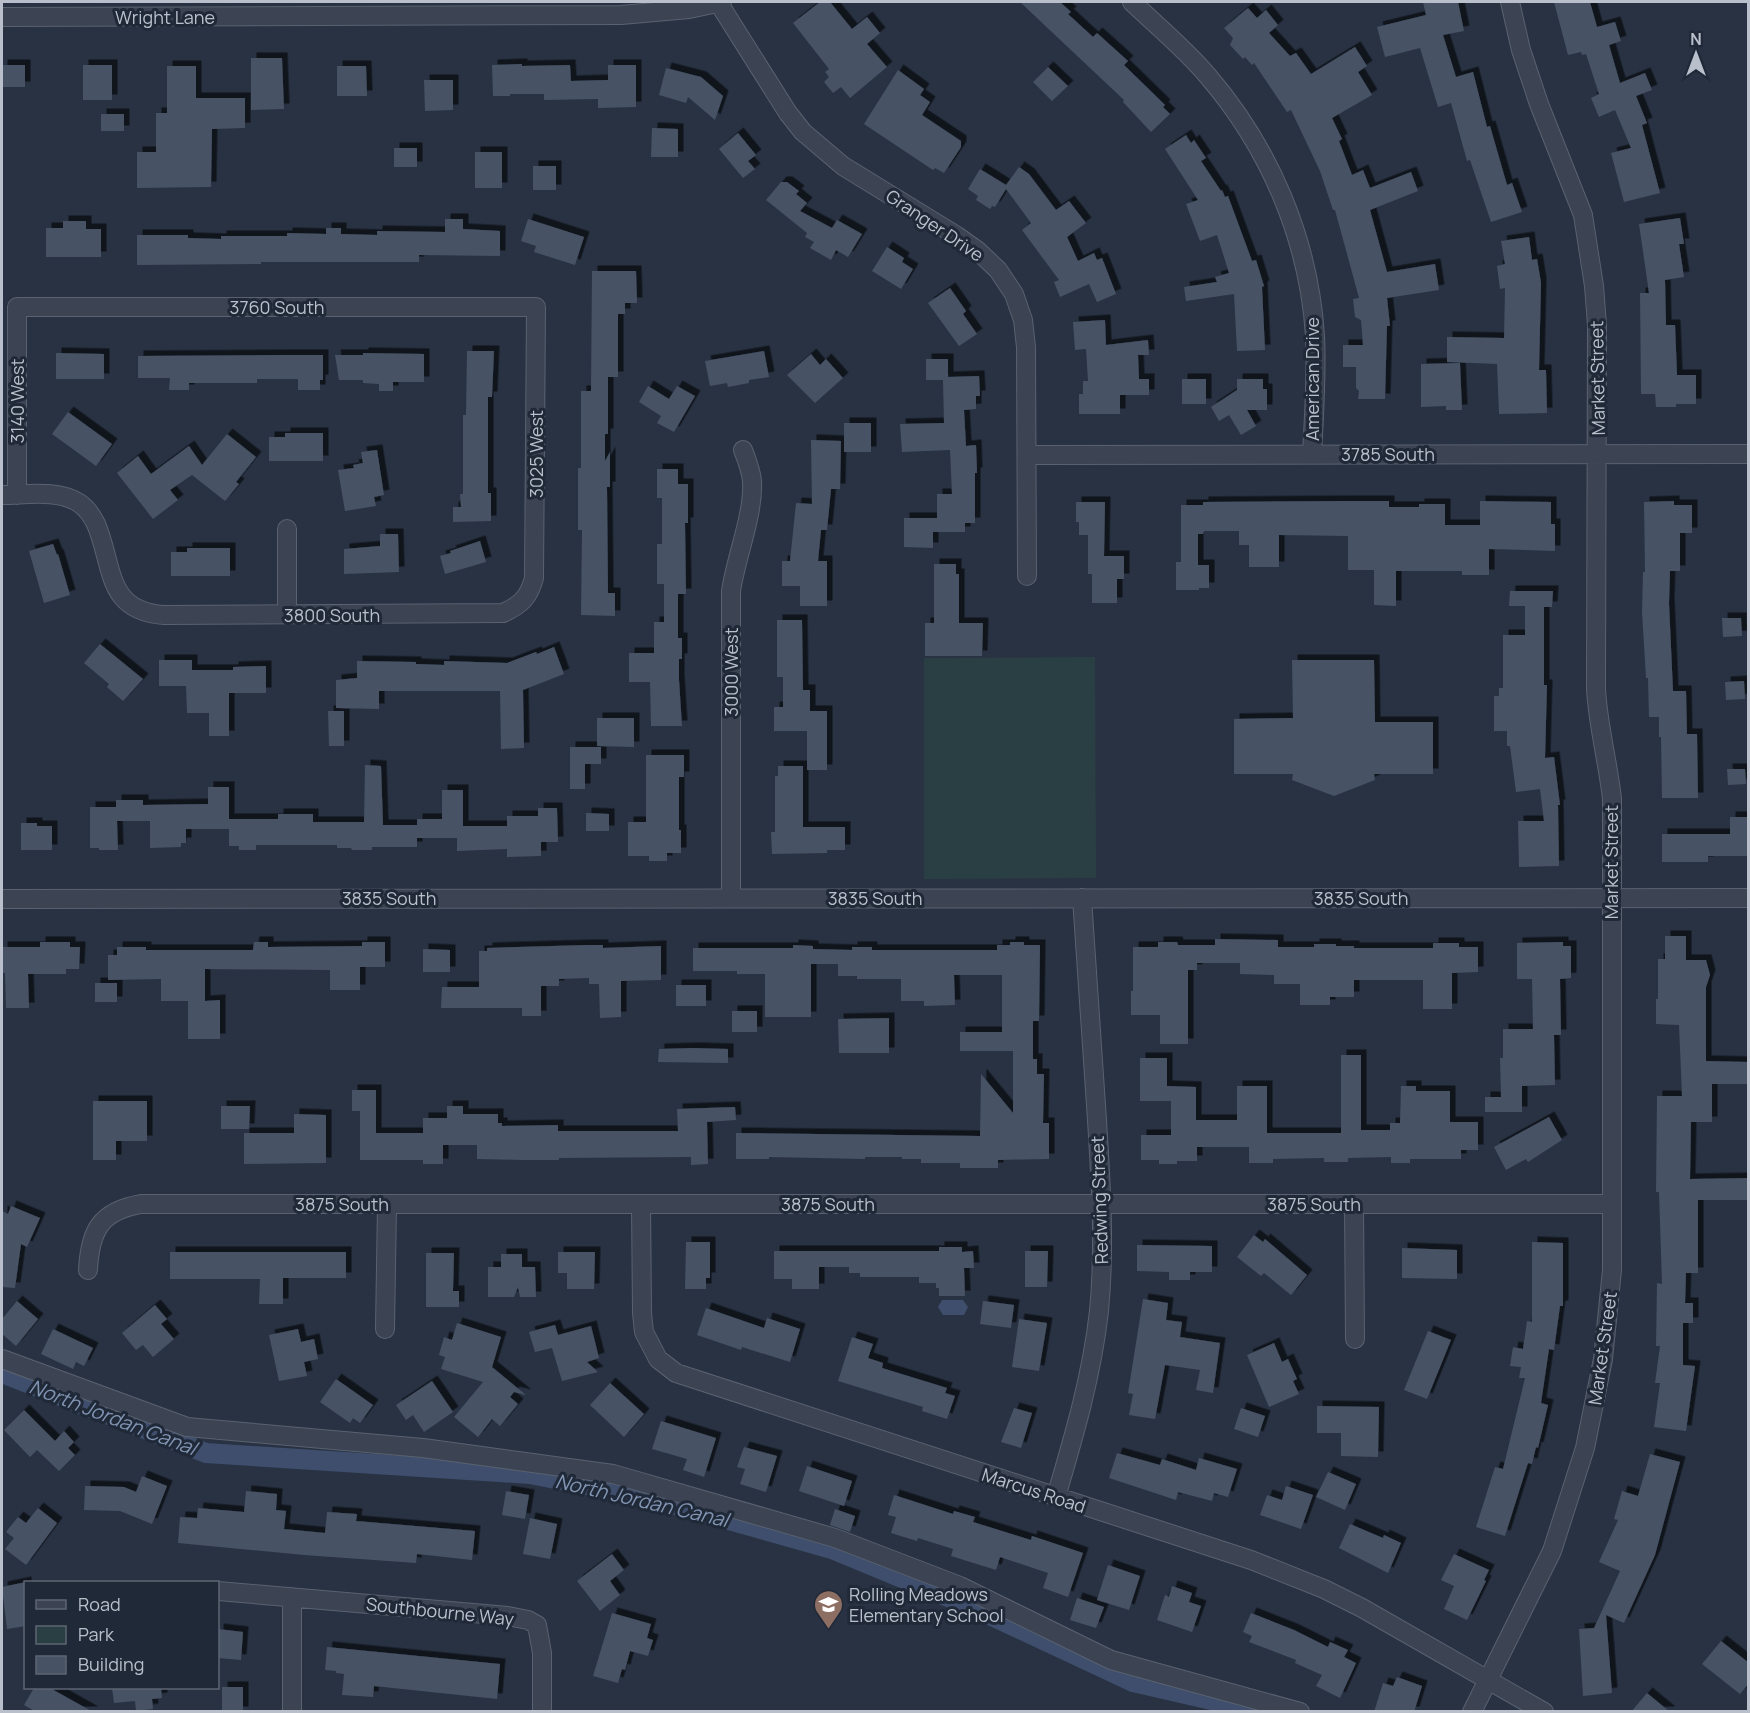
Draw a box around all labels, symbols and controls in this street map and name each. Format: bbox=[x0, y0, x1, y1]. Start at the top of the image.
street label: Wright Lane bbox=[115, 5, 215, 29]
north arrow bbox=[1666, 24, 1726, 84]
text: N bbox=[1690, 28, 1702, 50]
street label: Granger Drive bbox=[882, 183, 988, 267]
street label: 3760 South bbox=[229, 295, 325, 319]
street label: American Drive bbox=[1300, 317, 1324, 441]
street label: Market Street bbox=[1584, 321, 1610, 435]
street label: 3140 West bbox=[5, 358, 29, 444]
street label: 3025 West bbox=[524, 410, 548, 498]
street label: 3785 South bbox=[1341, 442, 1435, 466]
street label: 3800 South bbox=[284, 603, 380, 627]
street label: 3000 West bbox=[719, 627, 743, 717]
street label: Market Street bbox=[1599, 805, 1623, 919]
street label: 3835 South bbox=[342, 886, 436, 910]
street label: 3835 South bbox=[828, 886, 922, 910]
street label: 3835 South bbox=[1314, 886, 1408, 910]
street label: Redwing Street bbox=[1085, 1135, 1113, 1265]
street label: 3875 South bbox=[295, 1192, 389, 1216]
street label: 3875 South bbox=[781, 1192, 875, 1216]
street label: 3875 South bbox=[1267, 1192, 1361, 1216]
street label: Market Street bbox=[1582, 1290, 1622, 1406]
water label: North Jordan Canal bbox=[26, 1373, 202, 1462]
street label: Marcus Road bbox=[979, 1462, 1089, 1518]
water label: North Jordan Canal bbox=[553, 1467, 733, 1534]
legend bbox=[24, 1581, 219, 1689]
place label: Rolling Meadows Elementary School bbox=[849, 1582, 1004, 1627]
school or university icon: Rolling Meadows Elementary School bbox=[812, 1588, 844, 1630]
street label: Southbourne Way bbox=[365, 1591, 516, 1631]
text: Road bbox=[78, 1592, 121, 1616]
text: Park bbox=[78, 1622, 115, 1646]
text: Building bbox=[78, 1652, 144, 1676]

